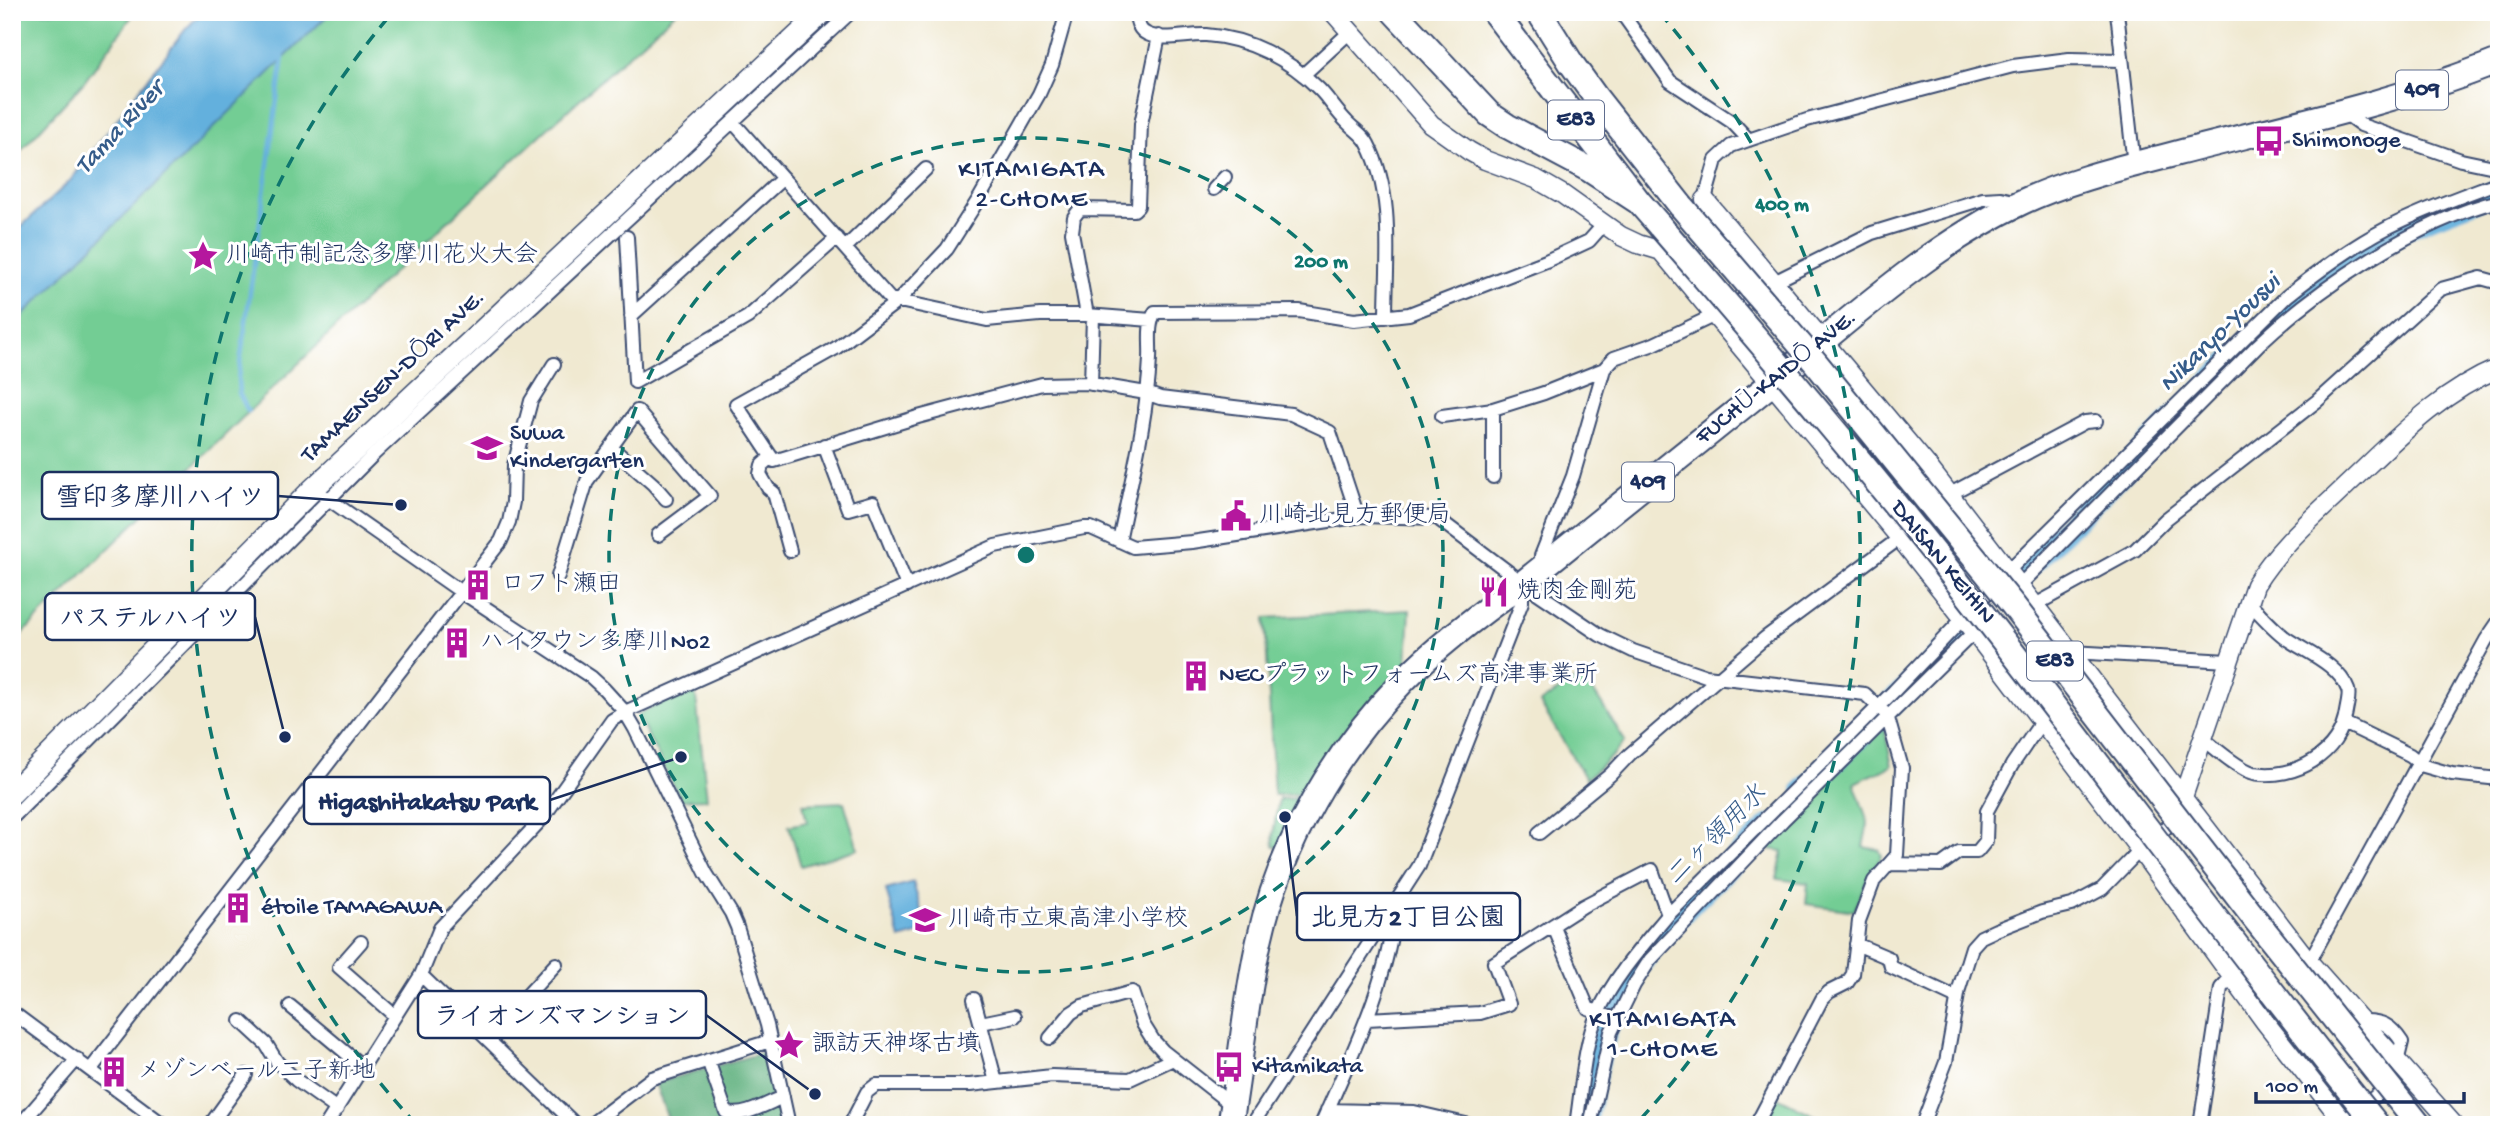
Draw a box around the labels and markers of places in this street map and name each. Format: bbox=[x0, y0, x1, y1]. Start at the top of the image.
bus stop icon: Shimonoge bbox=[2252, 124, 2286, 158]
place label: Shimonoge bbox=[2292, 127, 2401, 156]
place icon: 川崎市制記念多摩川花火大会 bbox=[186, 239, 220, 273]
place label: 川崎市制記念多摩川花火大会 bbox=[226, 241, 538, 271]
place label: Suwa Kindergarten bbox=[510, 420, 644, 477]
school or university icon: Suwa Kindergarten bbox=[470, 431, 504, 465]
callout: 雪印多摩川ハイツ bbox=[42, 472, 278, 519]
public building icon: 川崎北見方郵便局 bbox=[1219, 499, 1253, 533]
place label: 川崎北見方郵便局 bbox=[1259, 501, 1451, 531]
centre of rings bbox=[1014, 543, 1038, 567]
building icon: ロフト瀬田 bbox=[461, 568, 495, 602]
place label: ロフト瀬田 bbox=[501, 571, 621, 600]
restaurant icon: 焼肉金剛苑 bbox=[1477, 575, 1511, 609]
place label: 焼肉金剛苑 bbox=[1517, 577, 1637, 607]
callout: パステルハイツ bbox=[45, 593, 255, 640]
building icon: ハイタウン多摩川No2 bbox=[440, 626, 474, 660]
place label: ハイタウン多摩川No2 bbox=[480, 628, 711, 658]
building icon: NECプラットフォームズ高津事業所 bbox=[1179, 659, 1213, 693]
place label: NECプラットフォームズ高津事業所 bbox=[1219, 661, 1598, 691]
callout: Higashitakatsu Park bbox=[304, 777, 550, 824]
building icon: étoile TAMAGAWA bbox=[221, 891, 255, 925]
callout: 北見方2丁目公園 bbox=[1297, 893, 1520, 940]
place label: étoile TAMAGAWA bbox=[261, 894, 444, 923]
school or university icon: 川崎市立東高津小学校 bbox=[908, 903, 942, 937]
place label: 川崎市立東高津小学校 bbox=[948, 905, 1188, 935]
callout: ライオンズマンション bbox=[418, 991, 706, 1038]
place icon: 諏訪天神塚古墳 bbox=[772, 1028, 806, 1062]
place label: 諏訪天神塚古墳 bbox=[812, 1030, 980, 1060]
bus stop icon: Kitamikata bbox=[1212, 1050, 1246, 1084]
place label: Kitamikata bbox=[1252, 1053, 1364, 1082]
building icon: メゾンベール二子新地 bbox=[97, 1055, 131, 1089]
place label: メゾンベール二子新地 bbox=[137, 1057, 376, 1087]

